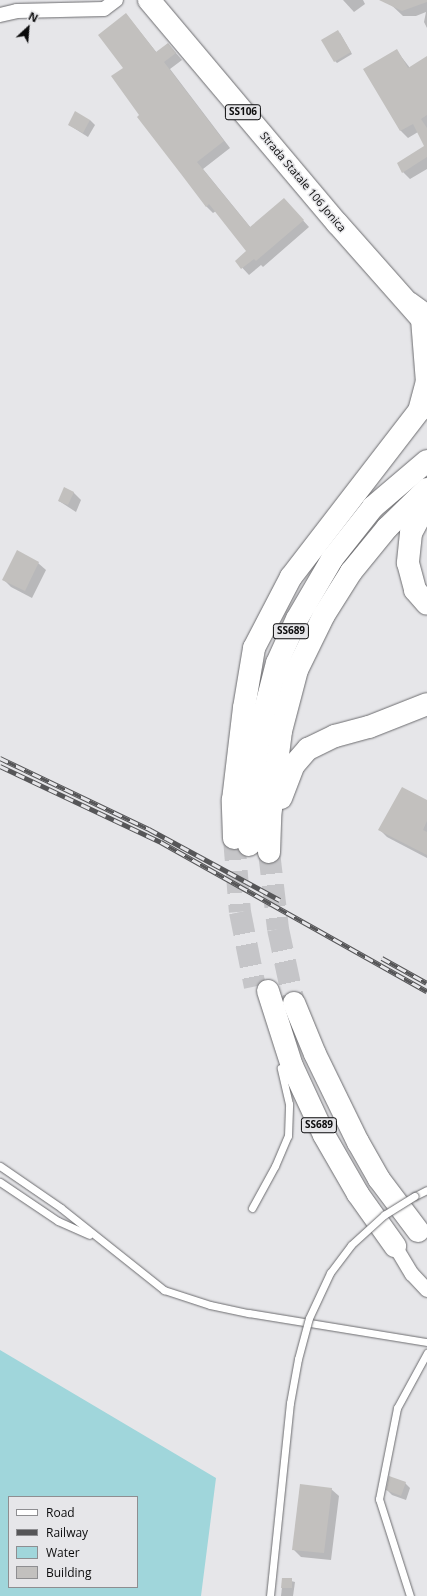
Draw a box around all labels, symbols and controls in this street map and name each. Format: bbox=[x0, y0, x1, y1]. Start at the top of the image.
north arrow bbox=[8, 8, 48, 48]
text: N bbox=[26, 8, 41, 25]
road number: SS106 bbox=[224, 104, 262, 120]
street label: Strada Statale 106 Jonica bbox=[257, 129, 349, 235]
road number: SS689 bbox=[272, 623, 310, 639]
road number: SS689 bbox=[300, 1117, 338, 1133]
legend bbox=[8, 1496, 138, 1588]
text: Road bbox=[46, 1504, 75, 1521]
text: Railway bbox=[46, 1524, 88, 1541]
text: Water bbox=[46, 1544, 80, 1561]
text: Building bbox=[46, 1564, 91, 1581]

